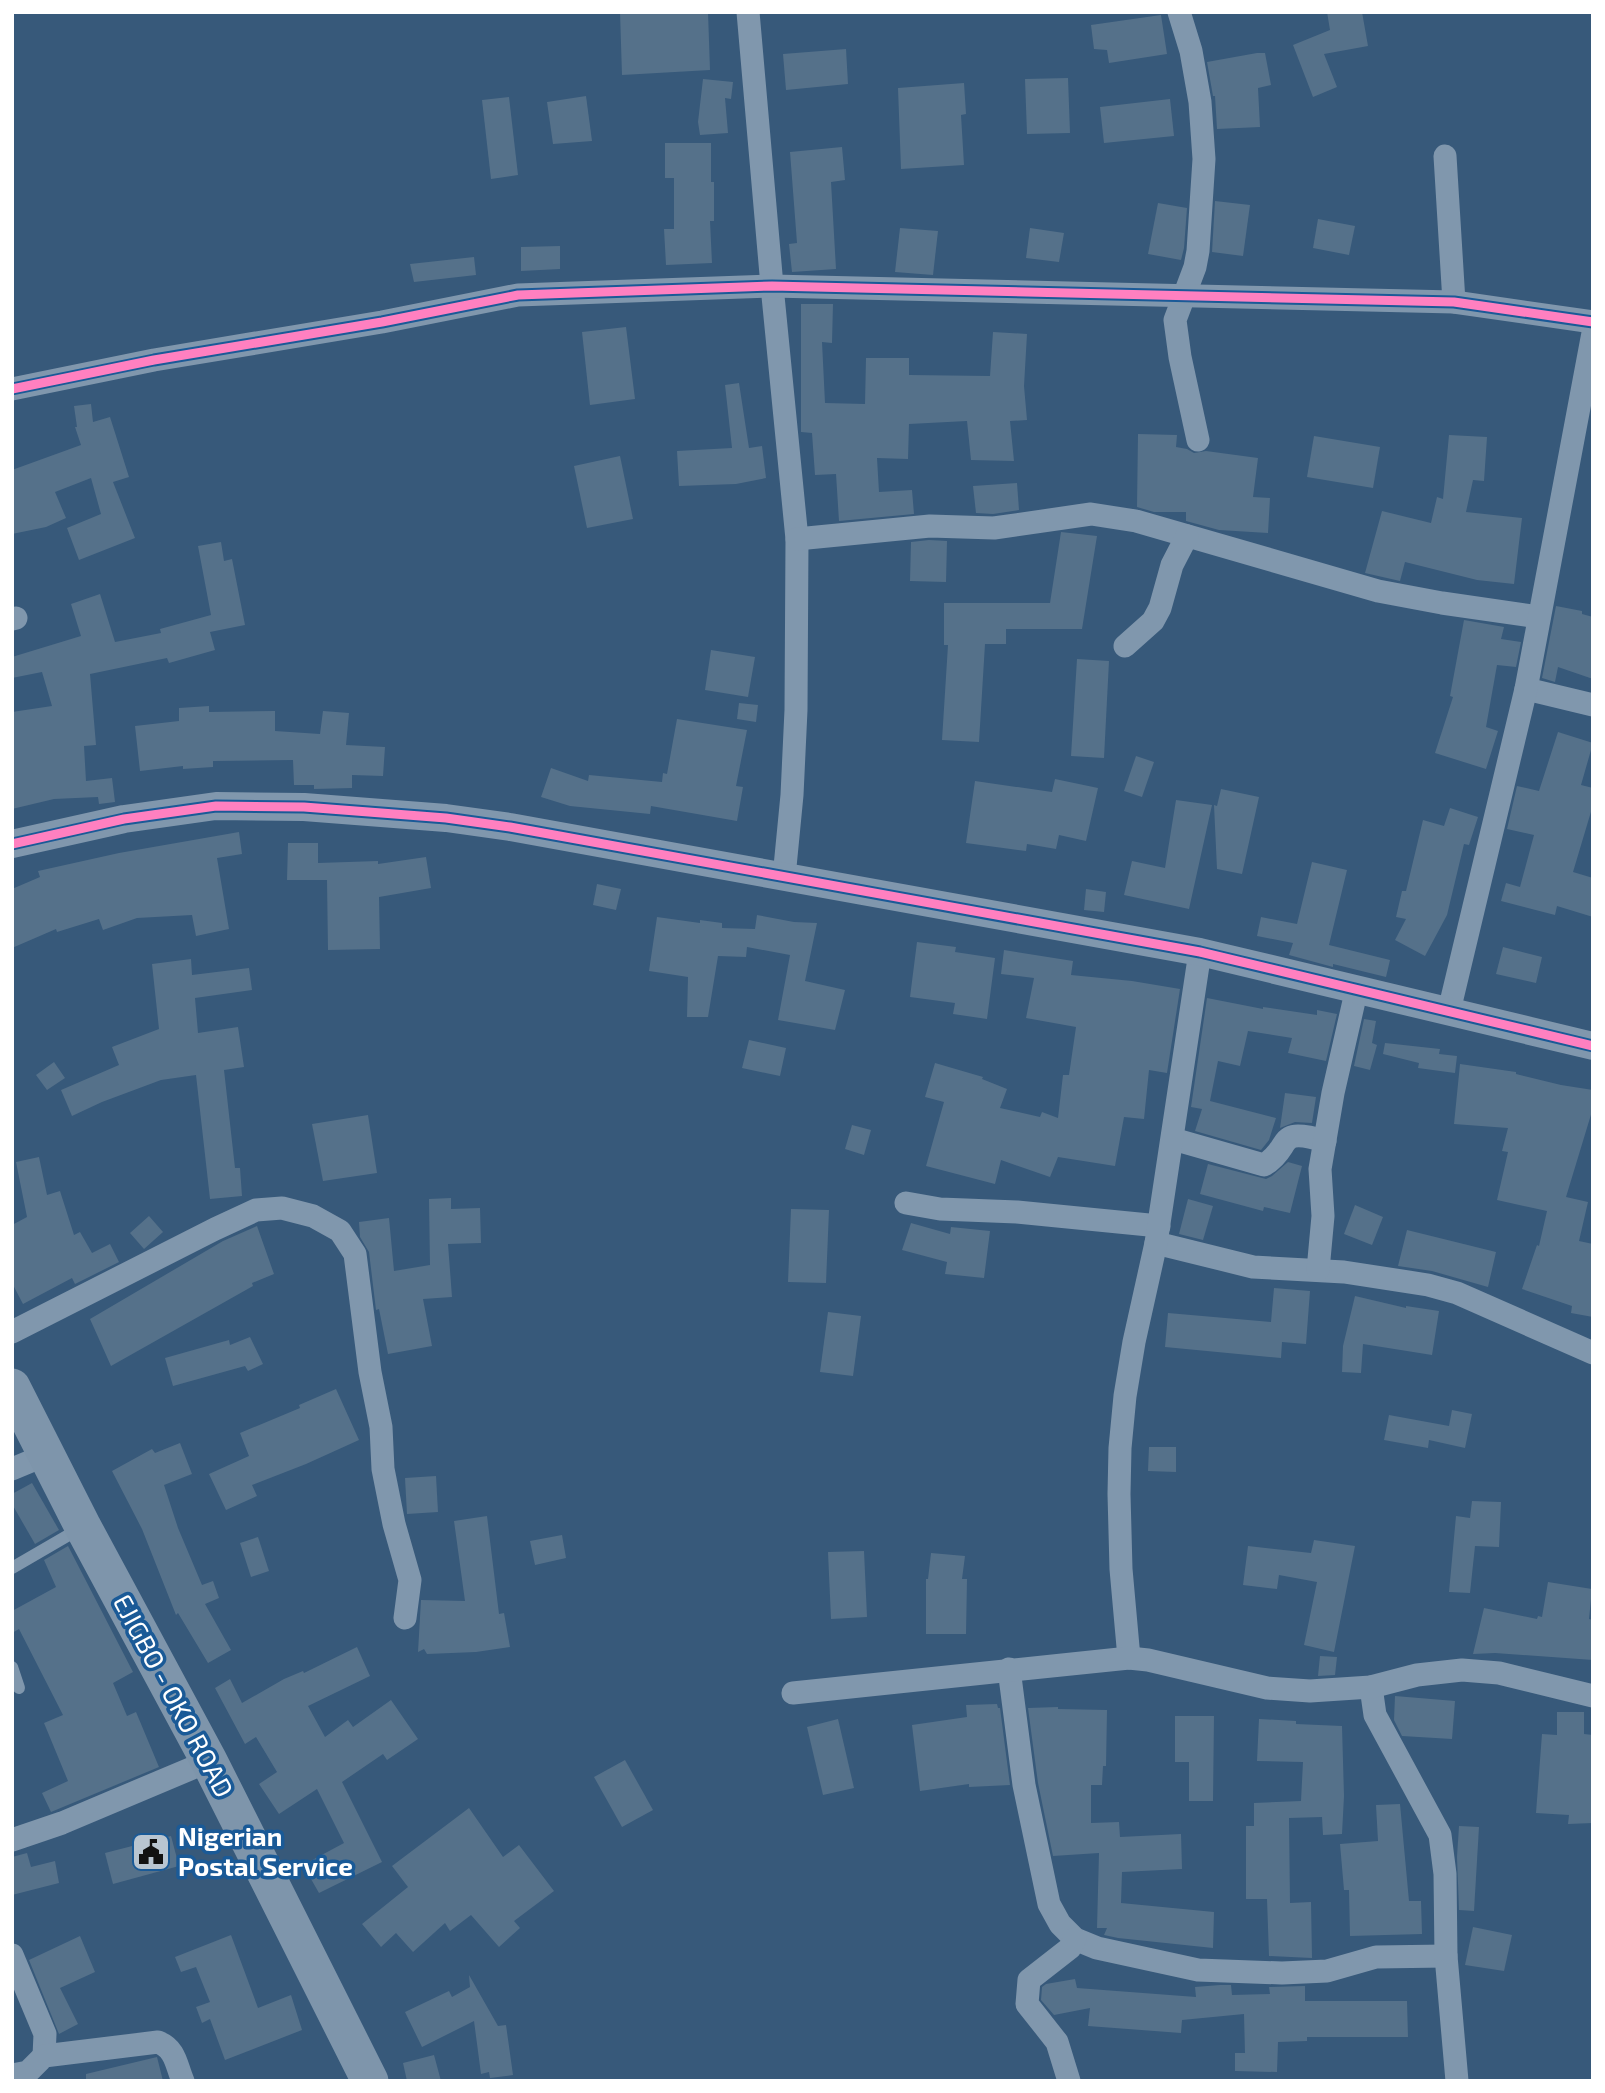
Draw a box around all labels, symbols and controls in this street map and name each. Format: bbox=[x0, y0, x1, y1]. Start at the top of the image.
street label: EJIGBO - OKO ROAD bbox=[108, 1589, 241, 1802]
place label: Nigerian Postal Service bbox=[178, 1820, 353, 1881]
public building icon: Nigerian Postal Service bbox=[130, 1831, 172, 1873]

